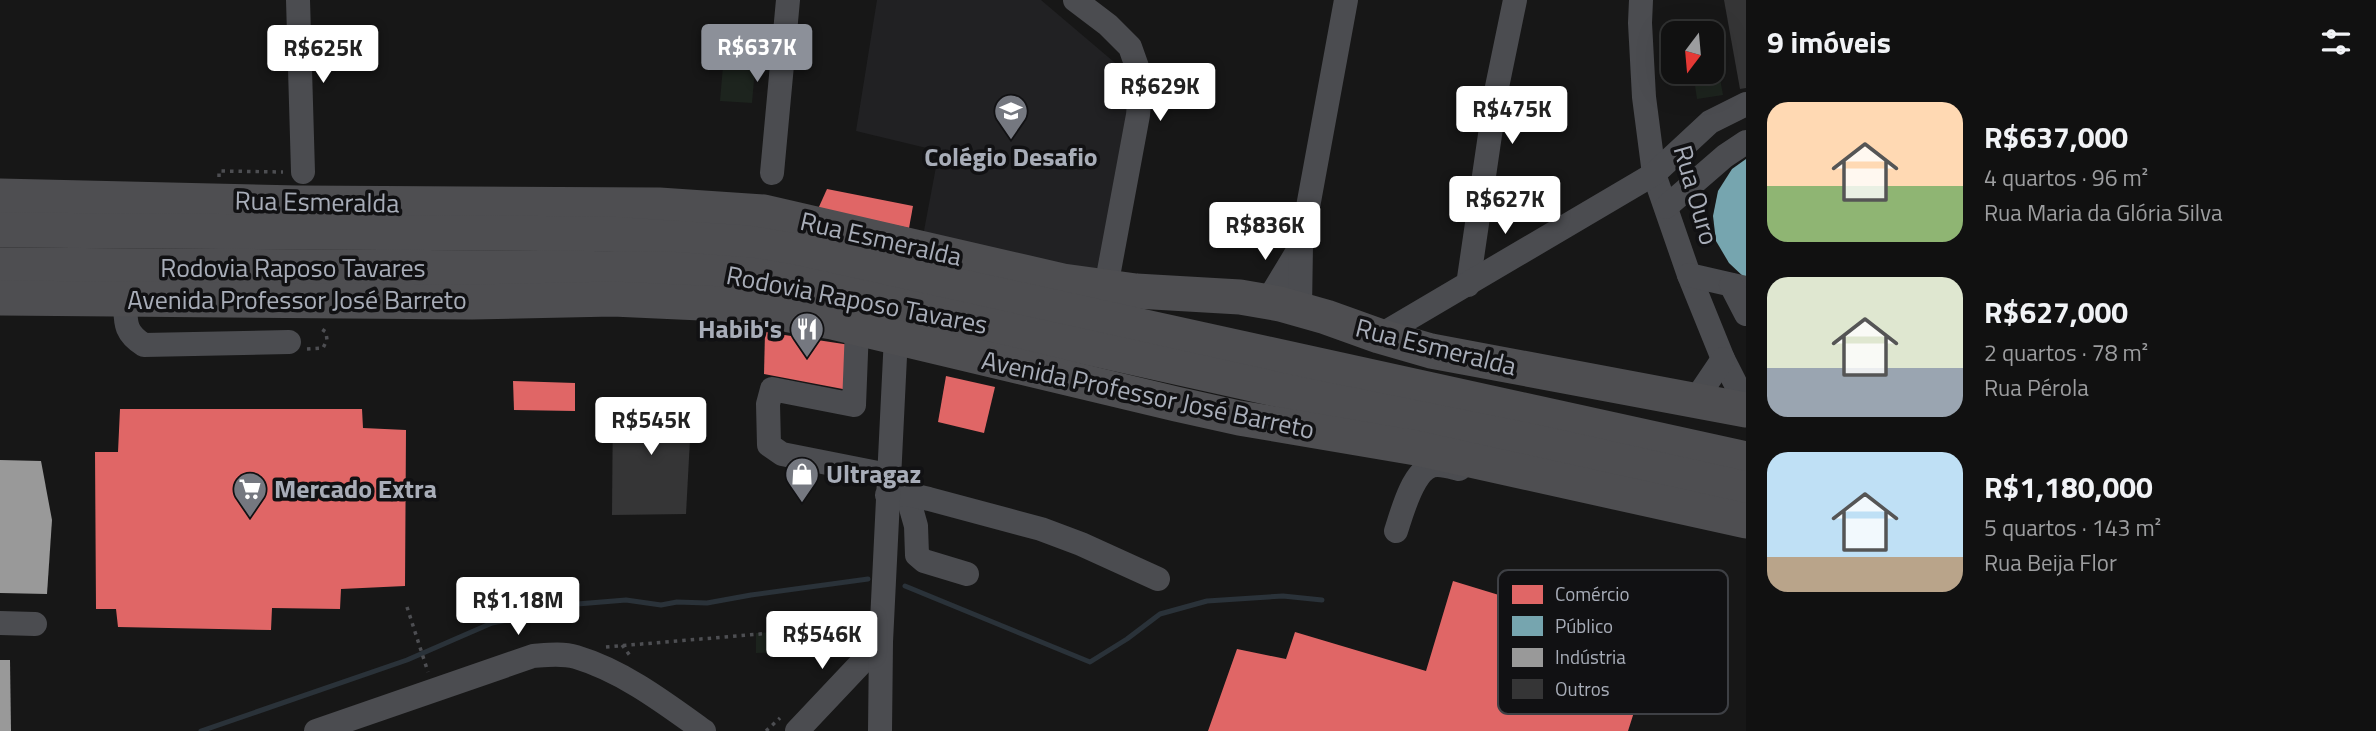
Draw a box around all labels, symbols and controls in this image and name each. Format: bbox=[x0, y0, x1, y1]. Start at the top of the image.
text: 9 imóveis bbox=[1767, 19, 1891, 65]
north arrow bbox=[1661, 21, 1724, 84]
map controls bbox=[1661, 21, 1724, 84]
icon: filters bbox=[2317, 23, 2355, 61]
pin: R$637K bbox=[700, 24, 814, 84]
pin: R$625K bbox=[266, 25, 380, 85]
text: R$637K bbox=[717, 29, 797, 64]
text: R$625K bbox=[283, 30, 363, 65]
pin: R$629K bbox=[1103, 64, 1217, 123]
text: R$629K bbox=[1120, 68, 1200, 103]
pin: R$475K bbox=[1455, 86, 1569, 146]
text: R$475K bbox=[1472, 91, 1552, 126]
school or university icon: Colégio Desafio bbox=[992, 92, 1030, 141]
text: R$637,000 bbox=[1984, 114, 2128, 160]
icon: home bbox=[1823, 130, 1907, 214]
place label: Colégio Desafio bbox=[924, 137, 1098, 176]
street label: Rua Ouro bbox=[1664, 141, 1729, 249]
text: 4 quartos · 96 m² bbox=[1984, 160, 2148, 195]
pin: R$627K bbox=[1448, 176, 1562, 236]
street label: Rua Esmeralda bbox=[234, 181, 400, 222]
text: R$627K bbox=[1465, 181, 1545, 216]
text: Rua Maria da Glória Silva bbox=[1984, 195, 2223, 230]
street label: Rua Esmeralda bbox=[797, 201, 966, 276]
pin: R$836K bbox=[1208, 202, 1322, 262]
text: R$836K bbox=[1225, 207, 1305, 242]
street label: Rodovia Raposo Tavares bbox=[160, 248, 426, 287]
street label: Rodovia Raposo Tavares bbox=[723, 255, 991, 344]
street label: Avenida Professor José Barreto bbox=[127, 280, 467, 319]
text: R$627,000 bbox=[1984, 289, 2128, 335]
icon: home bbox=[1823, 305, 1907, 389]
street label: Rua Esmeralda bbox=[1352, 308, 1521, 385]
place label: Habib's bbox=[698, 309, 782, 348]
restaurant icon: Habib's bbox=[788, 310, 826, 359]
text: 2 quartos · 78 m² bbox=[1984, 335, 2148, 370]
street label: Avenida Professor José Barreto bbox=[978, 340, 1318, 449]
text: Rua Pérola bbox=[1984, 370, 2089, 405]
pin: R$545K bbox=[594, 398, 708, 457]
text: R$545K bbox=[611, 402, 691, 437]
place label: Ultragaz bbox=[826, 454, 921, 493]
shop icon: Ultragaz bbox=[783, 455, 821, 504]
text: R$1,180,000 bbox=[1984, 464, 2153, 510]
place label: Mercado Extra bbox=[274, 469, 437, 508]
supermarket icon: Mercado Extra bbox=[231, 470, 269, 519]
icon: home bbox=[1823, 480, 1907, 564]
text: 5 quartos · 143 m² bbox=[1984, 510, 2161, 545]
text: Rua Beija Flor bbox=[1984, 545, 2117, 580]
legend bbox=[1498, 570, 1728, 714]
pin: R$1.18M bbox=[453, 578, 583, 637]
text: Comércio bbox=[1555, 579, 1630, 608]
text: R$1.18M bbox=[472, 582, 564, 617]
text: Público bbox=[1555, 611, 1613, 640]
pin: R$546K bbox=[765, 612, 879, 671]
text: R$546K bbox=[782, 616, 862, 651]
text: Indústria bbox=[1555, 642, 1626, 671]
text: Outros bbox=[1555, 674, 1610, 703]

